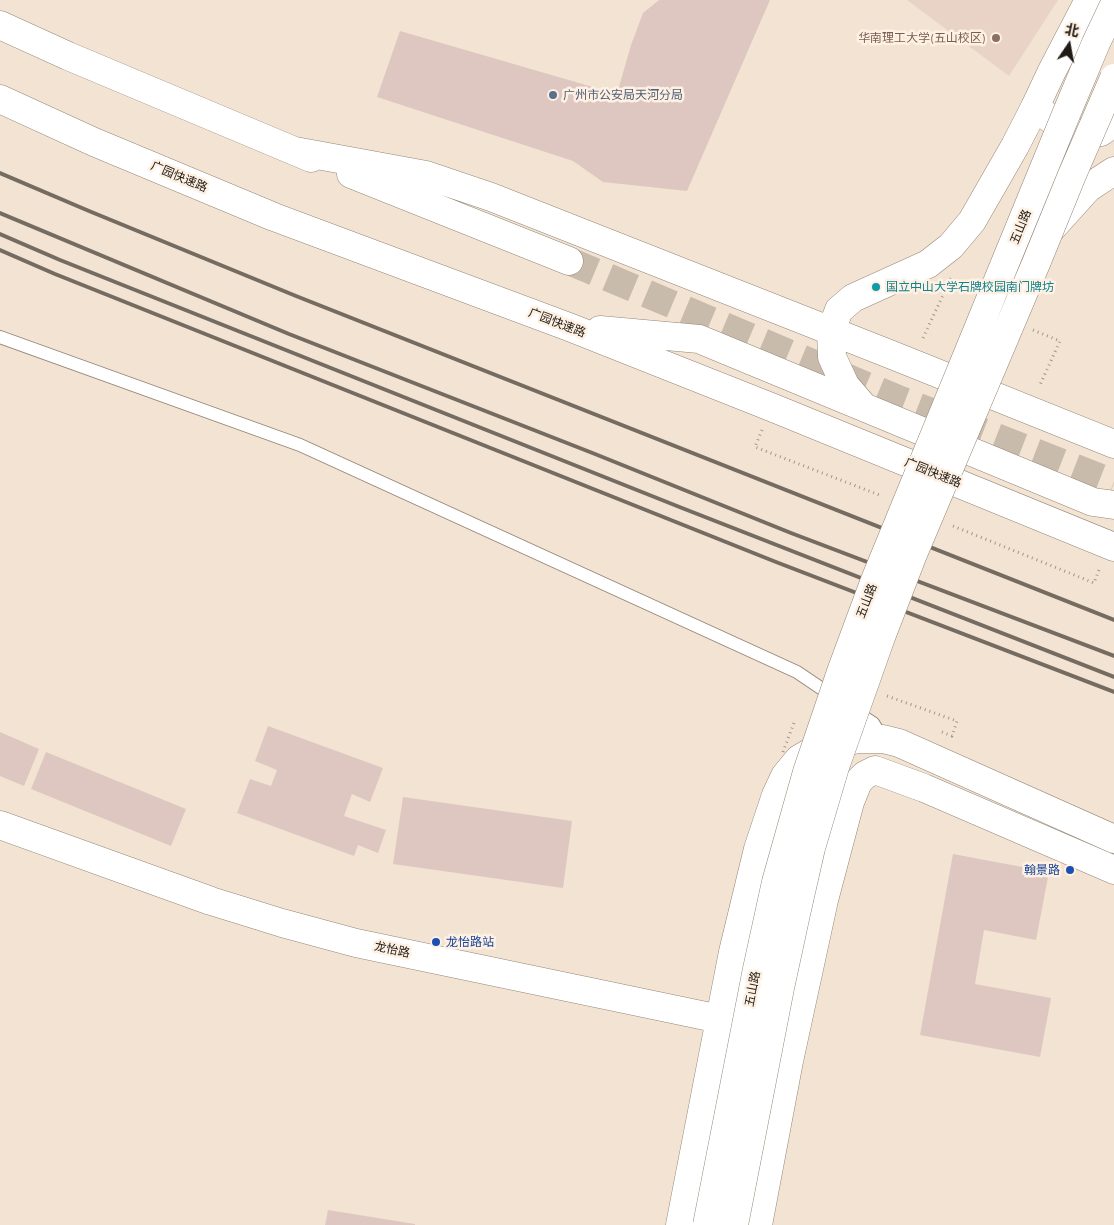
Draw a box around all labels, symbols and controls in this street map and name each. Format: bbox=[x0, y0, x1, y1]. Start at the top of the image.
north arrow bbox=[1044, 20, 1094, 70]
text: 北 bbox=[1063, 20, 1081, 41]
place label: 华南理工大学(五山校区) bbox=[858, 31, 986, 45]
marker: 华南理工大学(五山校区) bbox=[990, 32, 1002, 44]
place label: 广州市公安局天河分局 bbox=[563, 88, 683, 102]
marker: 广州市公安局天河分局 bbox=[547, 89, 559, 101]
street label: 广园快速路 bbox=[149, 159, 209, 195]
street label: 五山路 bbox=[1008, 208, 1034, 246]
place label: 国立中山大学石牌校园南门牌坊 bbox=[886, 280, 1054, 294]
marker: 国立中山大学石牌校园南门牌坊 bbox=[870, 281, 882, 293]
street label: 广园快速路 bbox=[526, 306, 588, 340]
street label: 广园快速路 bbox=[902, 455, 964, 491]
street label: 五山路 bbox=[854, 582, 880, 620]
place label: 翰景路 bbox=[1024, 863, 1060, 877]
marker: 翰景路 bbox=[1064, 864, 1076, 876]
place label: 龙怡路站 bbox=[446, 935, 494, 949]
marker: 龙怡路站 bbox=[430, 936, 442, 948]
street label: 龙怡路 bbox=[373, 939, 411, 961]
street label: 五山路 bbox=[742, 970, 764, 1008]

